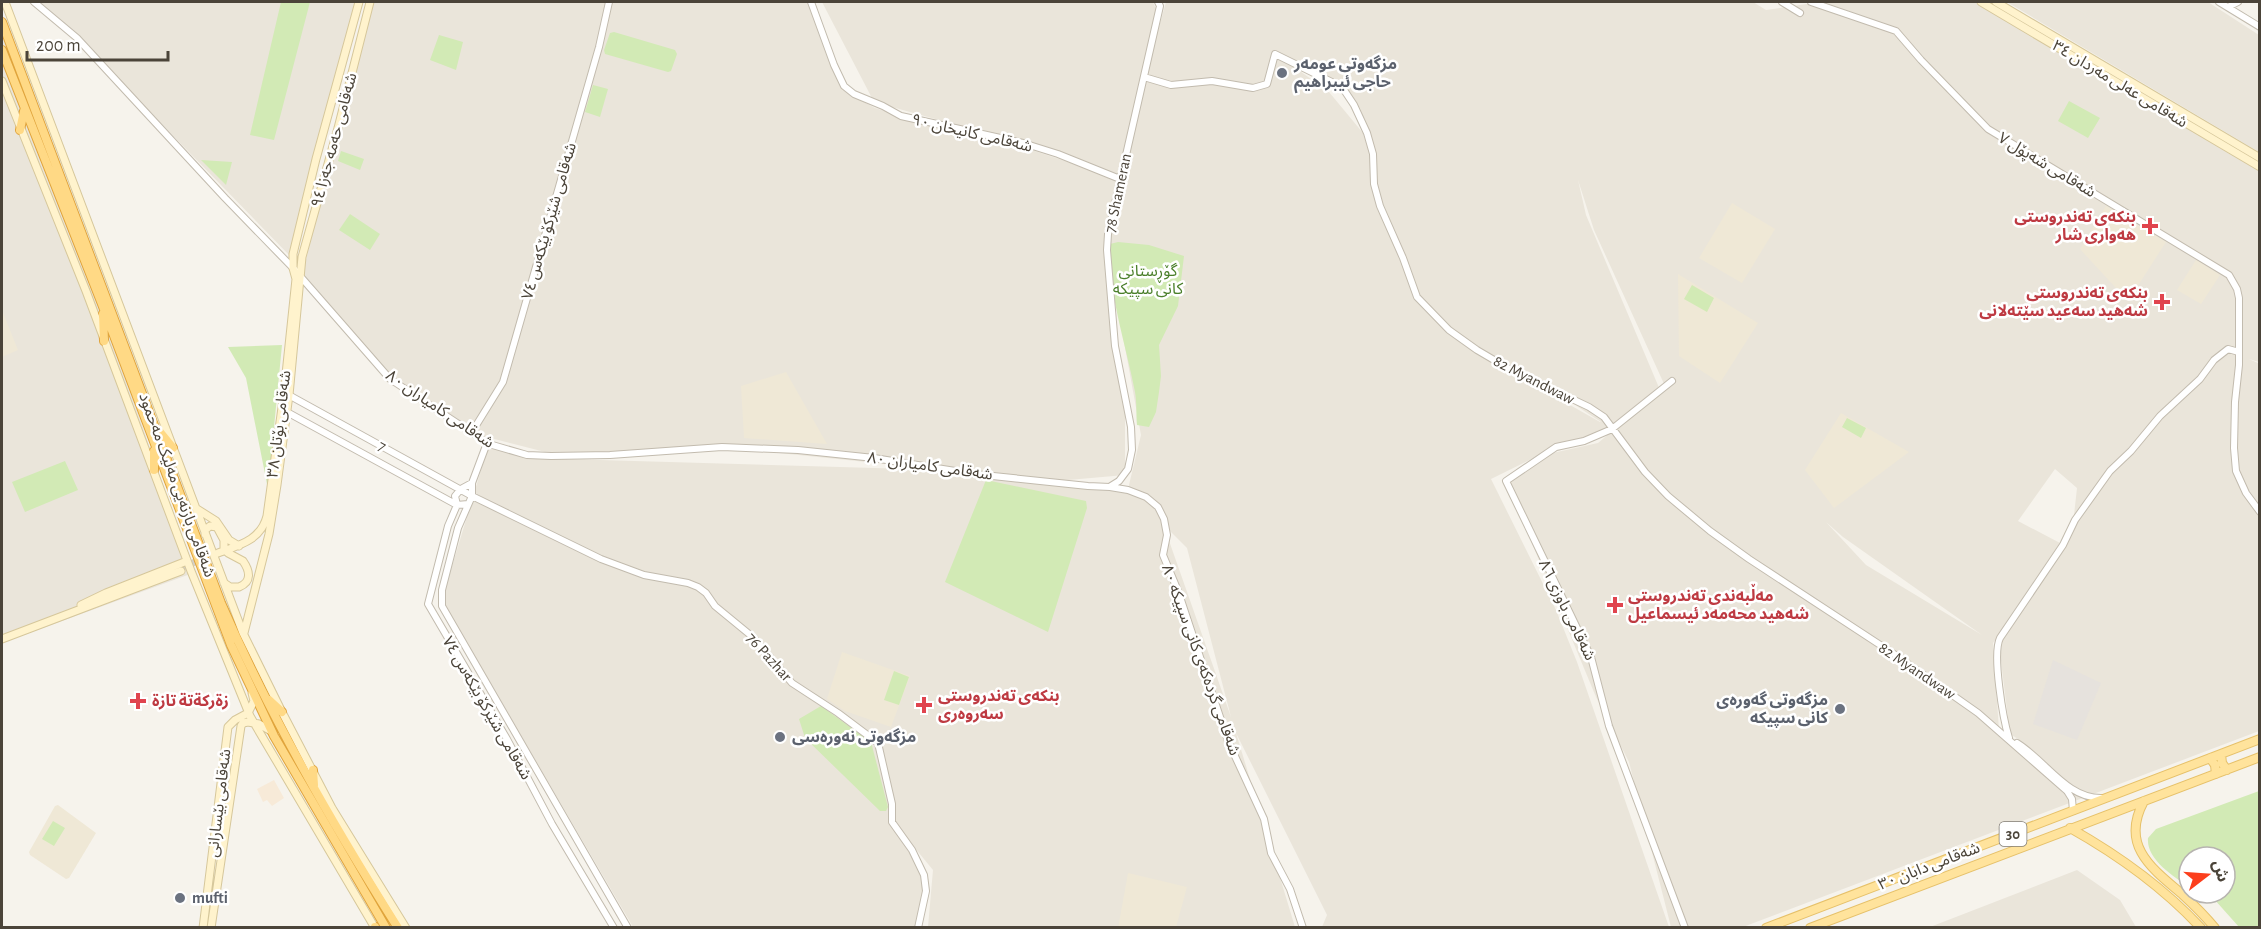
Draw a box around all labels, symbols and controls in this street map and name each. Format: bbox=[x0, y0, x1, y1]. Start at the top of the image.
scale bar bbox=[27, 24, 168, 62]
text: 200 m bbox=[36, 37, 81, 55]
street label: شەقامی عەلی مەردان ٣٤ bbox=[2049, 37, 2190, 131]
place label: مزگەوتی عومەر حاجی ئیبراهیم bbox=[1293, 55, 1397, 94]
marker: مزگەوتی عومەر حاجی ئیبراهیم bbox=[1275, 66, 1289, 80]
street label: شەقامی حەمە جەزا ٩٤ bbox=[308, 71, 361, 209]
street label: شەقامی کانیخان ٩٠ bbox=[910, 111, 1034, 156]
street label: شەقامی شەپۆل ٧ bbox=[1994, 130, 2098, 202]
street label: شەقامی شێرکۆ بێکەس ٧٤ bbox=[519, 141, 580, 302]
street label: 78 Shameran bbox=[1102, 152, 1134, 234]
place label: بنکەی تەندروستی هەواری شار bbox=[2014, 209, 2136, 244]
marker: بنکەی تەندروستی هەواری شار bbox=[2141, 217, 2159, 235]
park label: گۆڕستانی کانی سپیکە bbox=[1113, 262, 1184, 299]
place label: بنکەی تەندروستی شەهید سەعید سێتەلانی bbox=[1979, 285, 2148, 320]
marker: بنکەی تەندروستی شەهید سەعید سێتەلانی bbox=[2153, 293, 2171, 311]
street label: 82 Myandwaw bbox=[1490, 353, 1577, 408]
street label: شەقامی کامیاران ٨٠ bbox=[383, 367, 497, 452]
street label: شەقامی بۆتان ٣٨ bbox=[264, 369, 295, 479]
street label: شەقامی بازنەیی مەلیک مەحمود bbox=[135, 391, 218, 580]
street label: 7 bbox=[375, 437, 389, 455]
street label: شەقامی کامیاران ٨٠ bbox=[866, 449, 994, 484]
street label: شەقامی باوزی ٨٦ bbox=[1535, 557, 1598, 663]
street label: شەقامی گردەکەی کانی سپیکە ٨٠ bbox=[1157, 562, 1244, 758]
place label: مەڵبەندی تەندروستی شەهید محەمەد ئیسماعیل bbox=[1628, 583, 1809, 623]
marker: مەڵبەندی تەندروستی شەهید محەمەد ئیسماعیل bbox=[1606, 596, 1624, 614]
street label: 76 Pazhar bbox=[743, 630, 795, 685]
street label: شەقامی شێرکۆ بێکەس ٧٤ bbox=[439, 634, 535, 783]
street label: 82 Myandwaw bbox=[1875, 640, 1958, 703]
place label: بنکەی تەندروستی سەروەری bbox=[938, 688, 1060, 723]
place label: مزگەوتی گەورەی کانی سپیکە bbox=[1716, 691, 1829, 728]
marker: زةركةتة تازة bbox=[129, 692, 147, 710]
place label: زةركةتة تازة bbox=[152, 692, 229, 710]
marker: بنکەی تەندروستی سەروەری bbox=[915, 696, 933, 714]
marker: مزگەوتی گەورەی کانی سپیکە bbox=[1833, 702, 1847, 716]
place label: مزگەوتی نەورەسی bbox=[792, 728, 916, 746]
marker: مزگەوتی نەورەسی bbox=[773, 730, 787, 744]
street label: شەقامی بێسارانی bbox=[204, 748, 235, 858]
road number: 30 bbox=[2000, 822, 2026, 846]
street label: شەقامی دابان ٣٠ bbox=[1876, 839, 1982, 894]
north arrow bbox=[2177, 845, 2237, 905]
text: ش bbox=[2209, 858, 2231, 884]
place label: mufti bbox=[192, 890, 228, 906]
marker: mufti bbox=[173, 891, 187, 905]

